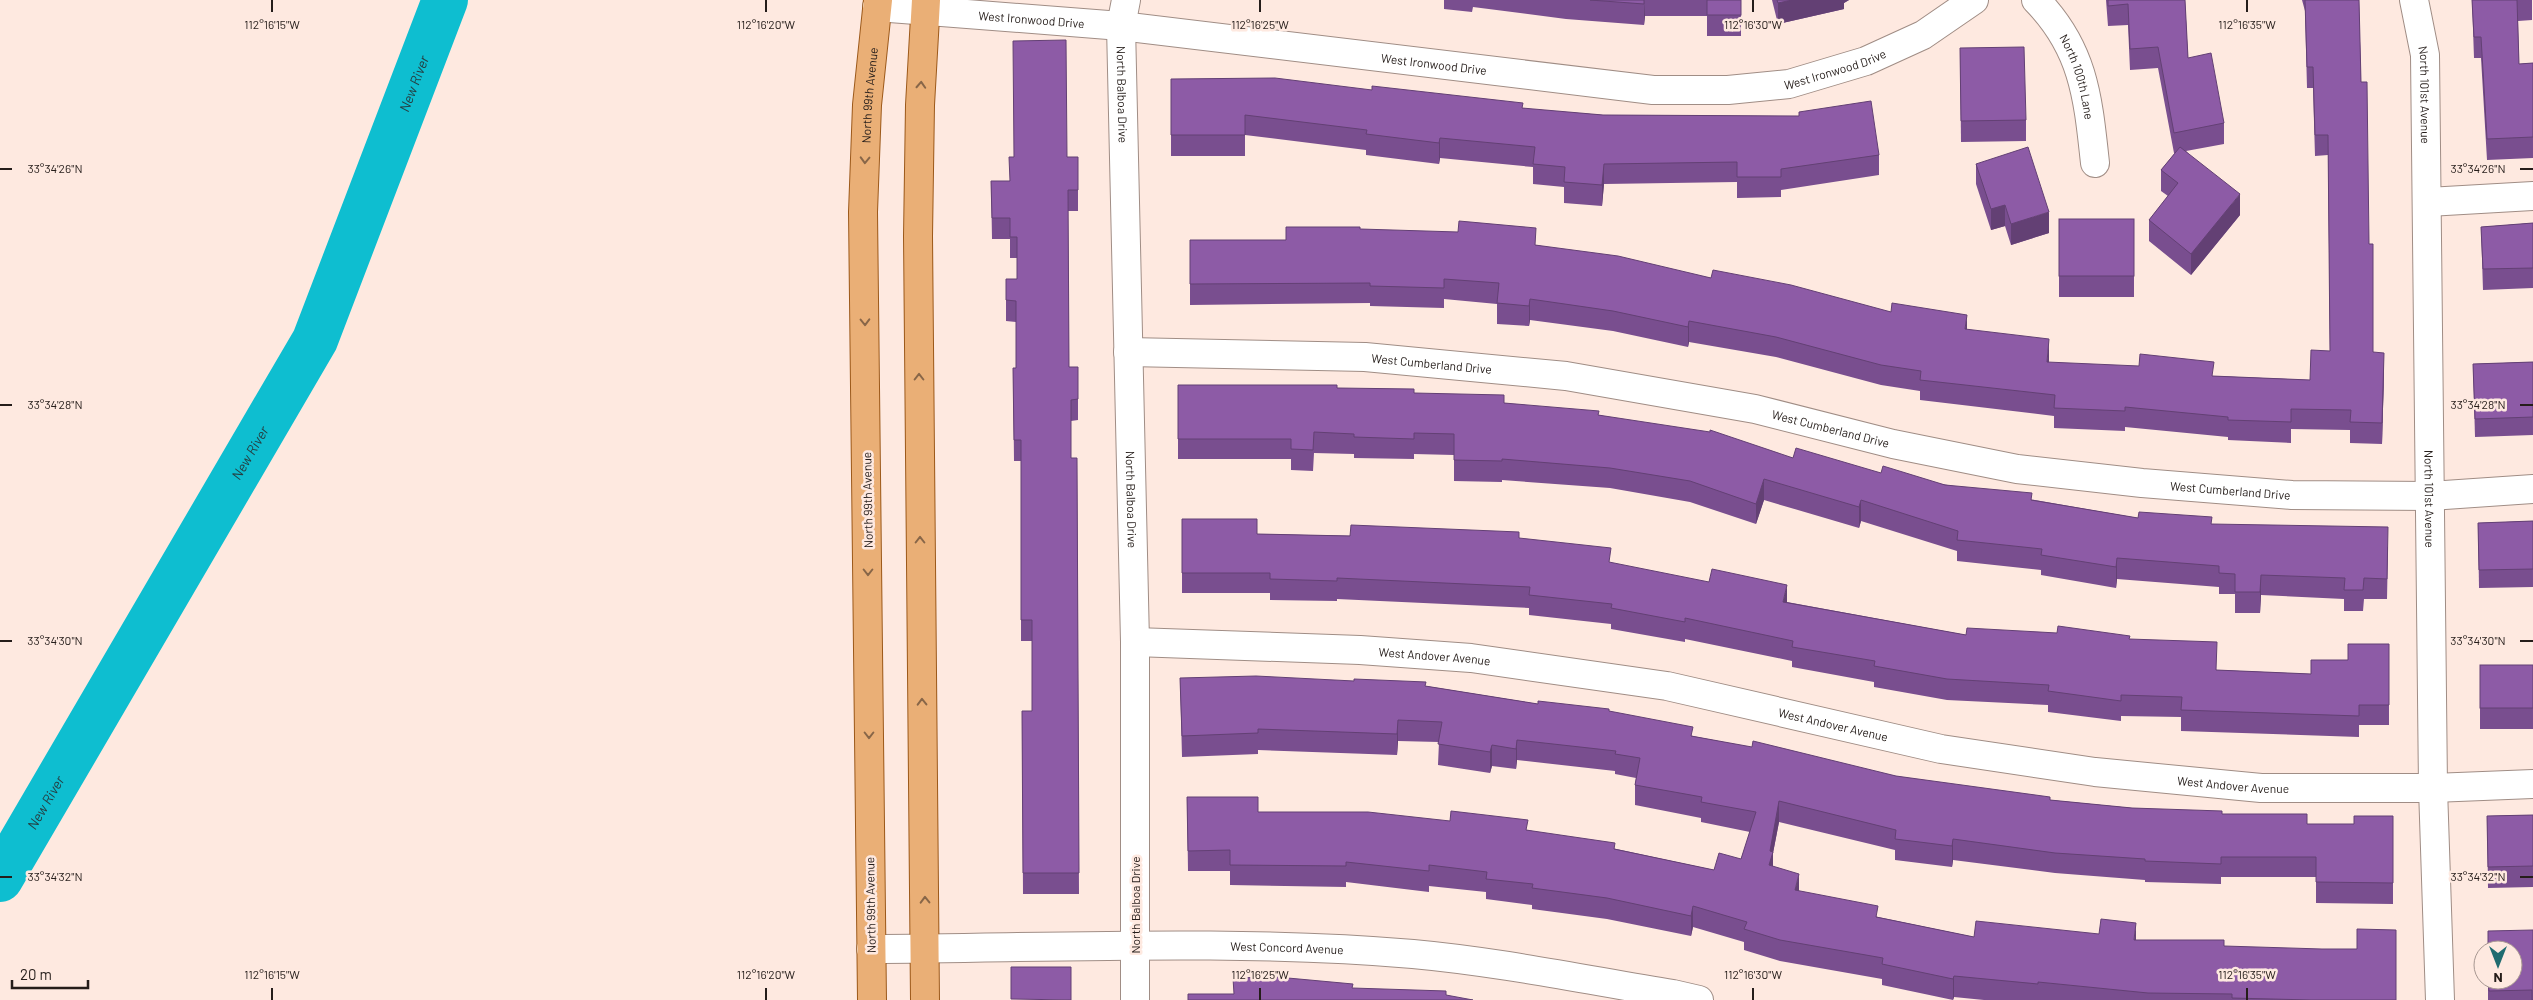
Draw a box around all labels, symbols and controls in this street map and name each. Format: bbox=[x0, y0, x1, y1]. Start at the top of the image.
street label: West Ironwood Drive bbox=[978, 8, 1085, 30]
text: 112°16'15"W bbox=[244, 17, 300, 31]
text: 112°16'20"W bbox=[737, 17, 796, 31]
text: 112°16'25"W bbox=[1231, 17, 1289, 31]
text: 112°16'30"W bbox=[1724, 17, 1782, 31]
text: 112°16'35"W bbox=[2218, 17, 2276, 31]
street label: North 100th Lane bbox=[2057, 31, 2097, 120]
street label: North 101st Avenue bbox=[2416, 45, 2433, 144]
street label: North Balboa Drive bbox=[1114, 46, 1131, 143]
street label: West Ironwood Drive bbox=[1783, 46, 1888, 91]
street label: North 99th Avenue bbox=[859, 47, 880, 144]
street label: West Ironwood Drive bbox=[1380, 50, 1488, 77]
water label: New River bbox=[395, 52, 432, 114]
one-way arrow bbox=[915, 81, 926, 89]
one-way arrow bbox=[860, 156, 871, 164]
text: 33°34'26"N bbox=[27, 161, 83, 175]
text: 33°34'26"N bbox=[2450, 161, 2506, 175]
one-way arrow bbox=[860, 319, 870, 327]
street label: West Cumberland Drive bbox=[1371, 351, 1492, 376]
one-way arrow bbox=[914, 373, 924, 381]
text: 33°34'28"N bbox=[27, 397, 83, 411]
text: 33°34'28"N bbox=[2450, 397, 2506, 411]
street label: West Cumberland Drive bbox=[1771, 407, 1891, 450]
water label: New River bbox=[227, 422, 272, 482]
street label: North 101st Avenue bbox=[2422, 450, 2437, 548]
street label: North Balboa Drive bbox=[1124, 451, 1140, 548]
street label: North 99th Avenue bbox=[859, 452, 875, 548]
street label: West Cumberland Drive bbox=[2170, 478, 2291, 502]
one-way arrow bbox=[915, 536, 925, 544]
one-way arrow bbox=[863, 568, 873, 576]
text: 33°34'30"N bbox=[27, 633, 83, 647]
text: 33°34'30"N bbox=[2450, 633, 2506, 647]
street label: West Andover Avenue bbox=[1378, 644, 1491, 668]
one-way arrow bbox=[917, 698, 927, 706]
street label: West Andover Avenue bbox=[1777, 705, 1889, 744]
one-way arrow bbox=[864, 731, 874, 739]
water label: New River bbox=[23, 771, 68, 832]
street label: West Andover Avenue bbox=[2177, 773, 2289, 795]
street label: North Balboa Drive bbox=[1128, 856, 1142, 954]
street label: North 99th Avenue bbox=[862, 857, 878, 953]
text: 33°34'32"N bbox=[27, 869, 83, 883]
text: 33°34'32"N bbox=[2450, 869, 2506, 883]
one-way arrow bbox=[920, 896, 930, 904]
street label: West Concord Avenue bbox=[1230, 939, 1344, 956]
north arrow bbox=[2473, 940, 2523, 990]
scale bar bbox=[12, 958, 89, 990]
text: 20 m bbox=[20, 965, 52, 983]
text: 112°16'15"W bbox=[244, 967, 300, 981]
text: 112°16'20"W bbox=[737, 967, 796, 981]
text: 112°16'25"W bbox=[1231, 967, 1289, 981]
text: 112°16'30"W bbox=[1724, 967, 1782, 981]
text: 112°16'35"W bbox=[2218, 967, 2276, 981]
text: N bbox=[2493, 970, 2503, 987]

